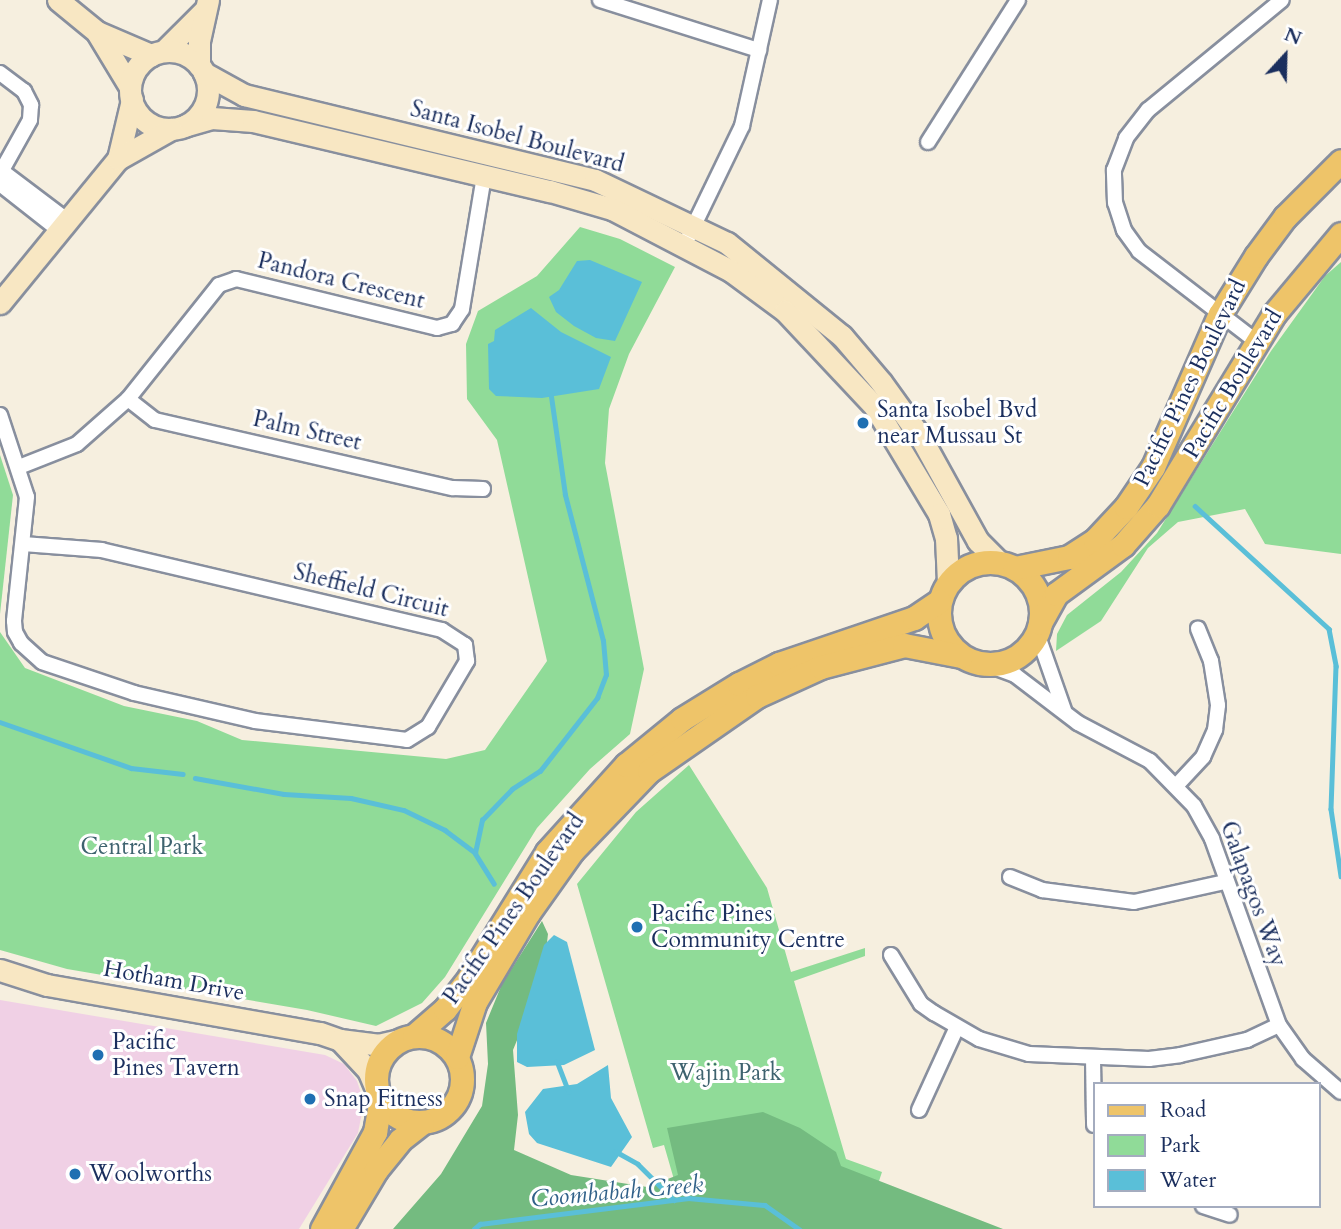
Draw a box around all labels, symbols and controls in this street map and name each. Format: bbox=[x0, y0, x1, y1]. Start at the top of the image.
north arrow bbox=[1250, 21, 1320, 91]
text: N bbox=[1280, 21, 1305, 52]
street label: Santa Isobel Boulevard bbox=[407, 95, 627, 179]
street label: Pandora Crescent bbox=[255, 247, 427, 315]
street label: Pacific Pines Boulevard bbox=[1128, 275, 1252, 491]
street label: Pacific Boulevard bbox=[1178, 304, 1288, 464]
place label: Santa Isobel Bvd near Mussau St bbox=[877, 396, 1037, 450]
street label: Palm Street bbox=[250, 405, 364, 457]
marker: Santa Isobel Bvd near Mussau St bbox=[855, 415, 871, 431]
street label: Sheffield Circuit bbox=[291, 558, 451, 624]
street label: Pacific Pines Boulevard bbox=[438, 808, 590, 1010]
street label: Galapagos Way bbox=[1214, 817, 1292, 971]
park label: Central Park bbox=[81, 833, 203, 861]
place label: Pacific Pines Community Centre bbox=[651, 900, 845, 954]
marker: Pacific Pines Community Centre bbox=[629, 919, 645, 935]
street label: Hotham Drive bbox=[101, 955, 247, 1007]
place label: Pacific Pines Tavern bbox=[112, 1028, 240, 1082]
marker: Pacific Pines Tavern bbox=[90, 1047, 106, 1063]
park label: Wajin Park bbox=[670, 1059, 782, 1087]
legend bbox=[1092, 1082, 1320, 1208]
place label: Snap Fitness bbox=[324, 1085, 443, 1113]
marker: Snap Fitness bbox=[302, 1091, 318, 1107]
text: Road bbox=[1160, 1096, 1206, 1125]
text: Park bbox=[1160, 1131, 1200, 1160]
place label: Woolworths bbox=[89, 1160, 212, 1188]
marker: Woolworths bbox=[67, 1166, 83, 1182]
text: Water bbox=[1160, 1166, 1216, 1195]
water label: Coombabah Creek bbox=[530, 1170, 704, 1214]

